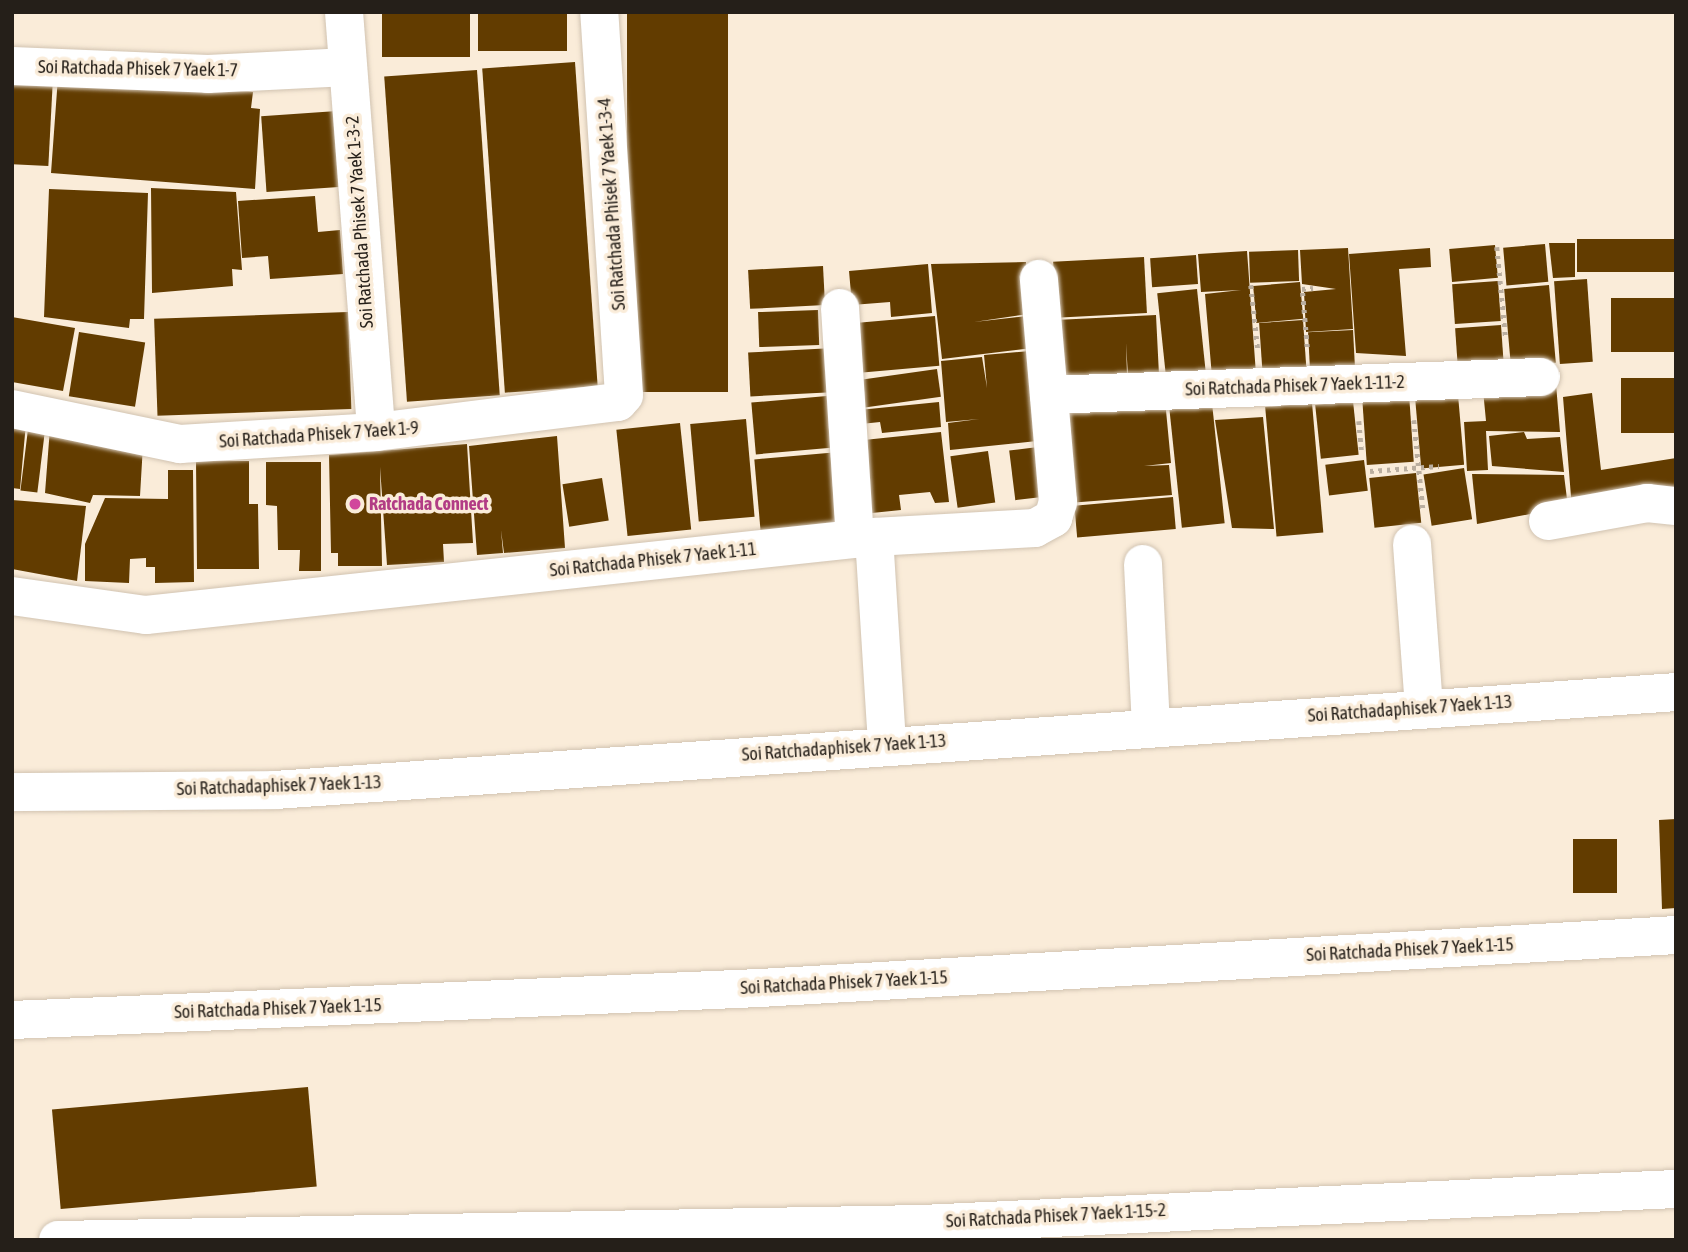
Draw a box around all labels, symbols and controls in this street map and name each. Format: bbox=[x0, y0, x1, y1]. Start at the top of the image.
street label: Soi Ratchada Phisek 7 Yaek 1-7 bbox=[38, 56, 238, 82]
street label: Soi Ratchada Phisek 7 Yaek 1-3-4 bbox=[594, 97, 630, 311]
street label: Soi Ratchada Phisek 7 Yaek 1-3-2 bbox=[342, 115, 378, 329]
street label: Soi Ratchada Phisek 7 Yaek 1-11-2 bbox=[1185, 371, 1405, 401]
street label: Soi Ratchada Phisek 7 Yaek 1-9 bbox=[218, 417, 420, 453]
place label: Ratchada Connect bbox=[369, 493, 488, 515]
marker: Ratchada Connect bbox=[347, 496, 363, 512]
street label: Soi Ratchada Phisek 7 Yaek 1-11 bbox=[549, 538, 757, 582]
street label: Soi Ratchadaphisek 7 Yaek 1-13 bbox=[1307, 691, 1513, 727]
street label: Soi Ratchadaphisek 7 Yaek 1-13 bbox=[741, 730, 947, 766]
street label: Soi Ratchadaphisek 7 Yaek 1-13 bbox=[176, 772, 382, 800]
street label: Soi Ratchada Phisek 7 Yaek 1-15 bbox=[1306, 934, 1514, 966]
street label: Soi Ratchada Phisek 7 Yaek 1-15 bbox=[740, 967, 948, 999]
street label: Soi Ratchada Phisek 7 Yaek 1-15 bbox=[174, 995, 382, 1023]
street label: Soi Ratchada Phisek 7 Yaek 1-15-2 bbox=[945, 1199, 1167, 1233]

